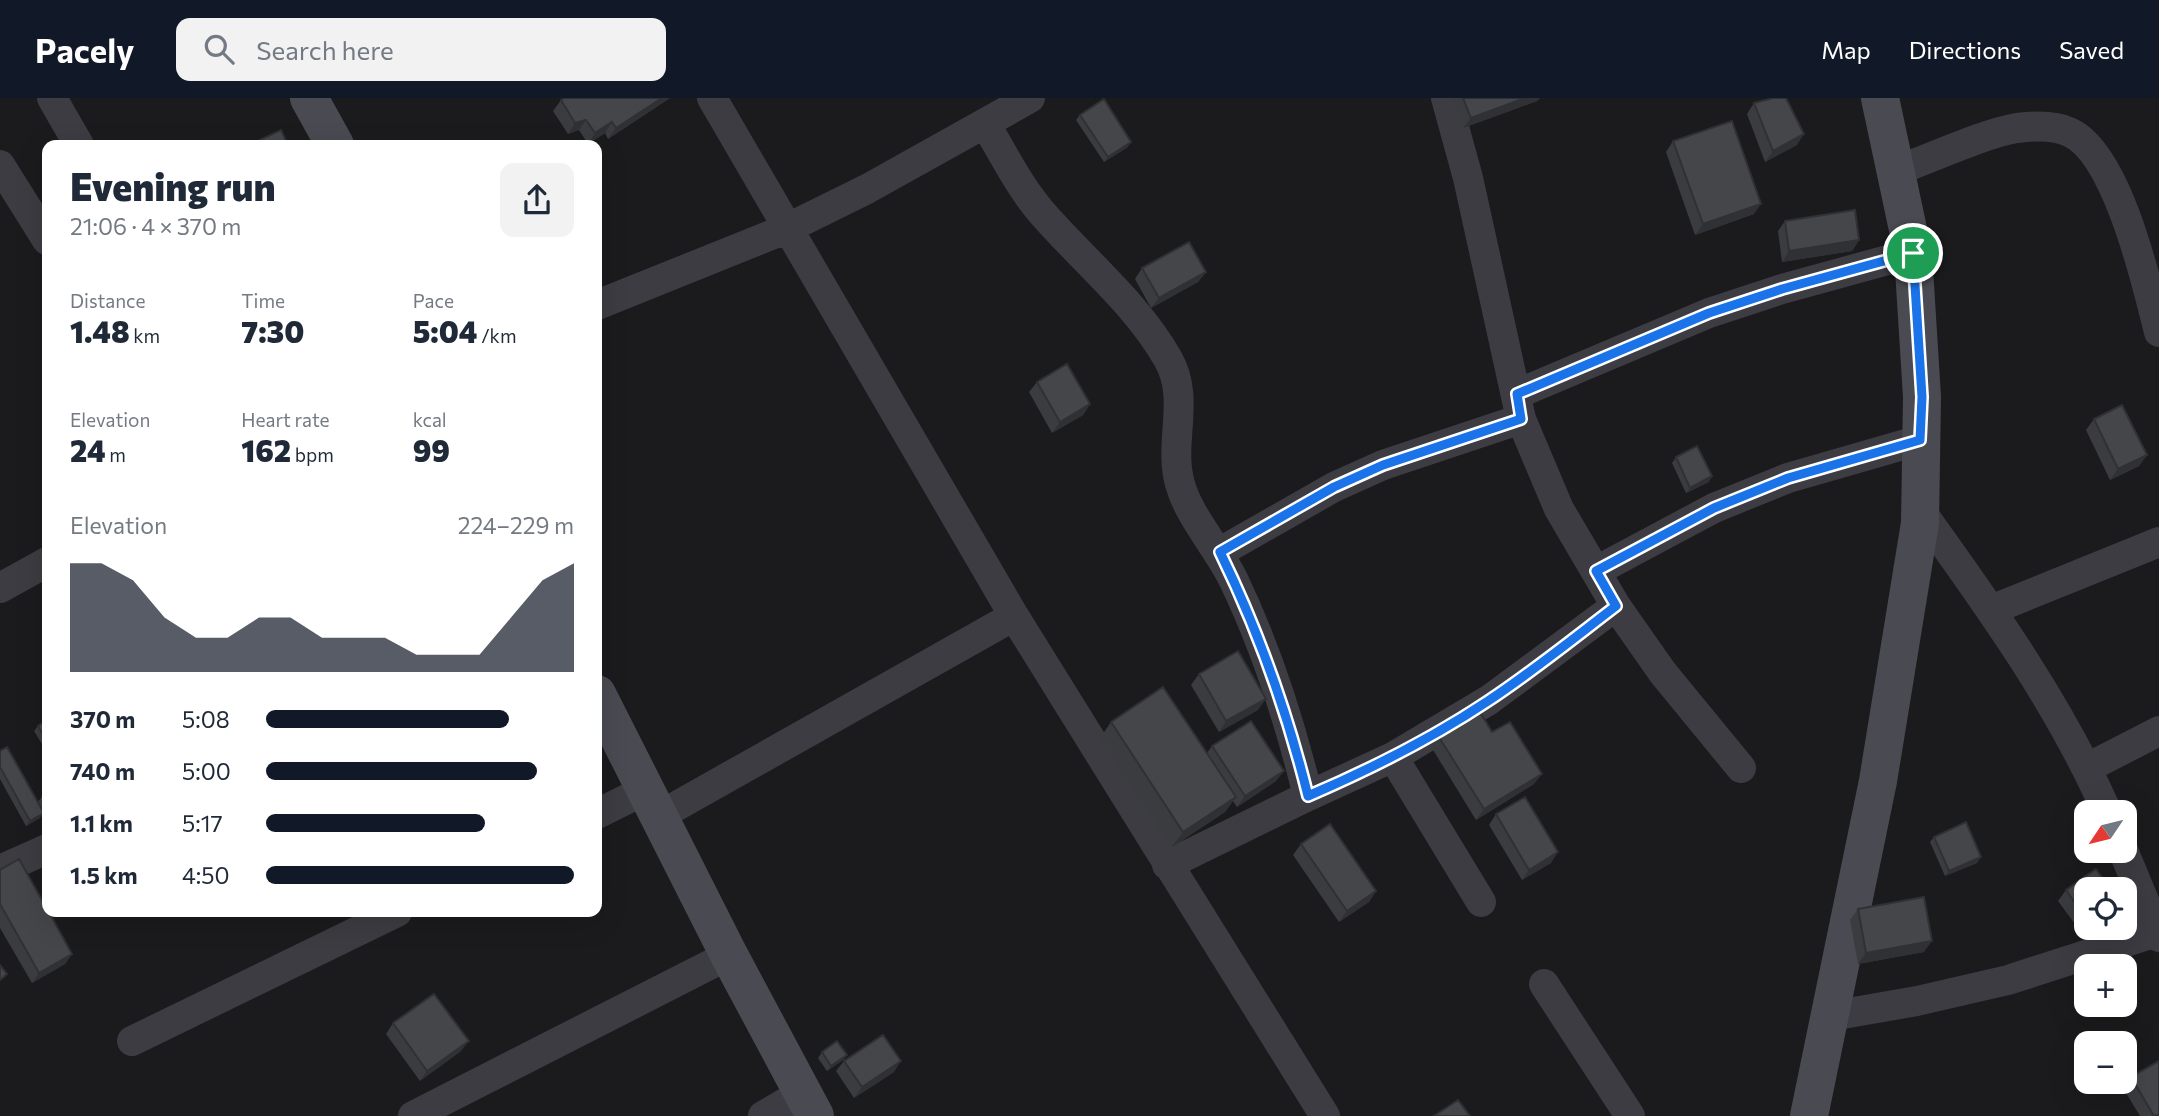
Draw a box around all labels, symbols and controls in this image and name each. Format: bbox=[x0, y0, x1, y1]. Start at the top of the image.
search box bbox=[176, 18, 666, 81]
text: Pacely bbox=[35, 29, 134, 70]
icon: search bbox=[200, 30, 238, 68]
text: Search here bbox=[256, 34, 394, 65]
text: Map bbox=[1821, 35, 1871, 64]
text: Directions bbox=[1909, 35, 2021, 64]
text: Saved bbox=[2059, 35, 2124, 64]
text: Evening run bbox=[70, 162, 276, 209]
button: share bbox=[500, 163, 574, 237]
text: 21:06 · 4 × 370 m bbox=[70, 212, 241, 240]
pin bbox=[1883, 223, 1943, 283]
icon: arrive bbox=[1894, 234, 1932, 272]
text: Distance bbox=[70, 289, 146, 312]
text: Time bbox=[241, 289, 285, 312]
text: Pace bbox=[413, 289, 454, 312]
text: 1.48 bbox=[70, 312, 130, 349]
text: 7:30 bbox=[241, 312, 304, 349]
text: 5:04 bbox=[413, 312, 478, 349]
text: km bbox=[130, 324, 160, 347]
text: /km bbox=[478, 324, 516, 347]
text: Elevation bbox=[70, 408, 150, 431]
text: Heart rate bbox=[241, 408, 330, 431]
text: kcal bbox=[413, 408, 447, 431]
text: 24 bbox=[70, 431, 106, 468]
text: 162 bbox=[241, 431, 291, 468]
text: 99 bbox=[413, 431, 450, 468]
text: m bbox=[106, 443, 126, 466]
text: bpm bbox=[291, 443, 334, 466]
text: Elevation bbox=[70, 511, 167, 539]
text: 224–229 m bbox=[458, 511, 574, 539]
text: 370 m bbox=[70, 705, 135, 733]
text: 5:08 bbox=[182, 705, 230, 733]
text: 740 m bbox=[70, 757, 135, 785]
text: 5:00 bbox=[182, 757, 231, 785]
north arrow bbox=[2074, 800, 2137, 863]
map controls bbox=[2074, 800, 2137, 1094]
text: 1.1 km bbox=[70, 809, 133, 837]
text: 5:17 bbox=[182, 809, 223, 837]
text: 1.5 km bbox=[70, 861, 138, 889]
text: 4:50 bbox=[182, 861, 229, 889]
button: locate bbox=[2074, 877, 2137, 940]
button: + bbox=[2074, 954, 2137, 1017]
button: − bbox=[2074, 1031, 2137, 1094]

